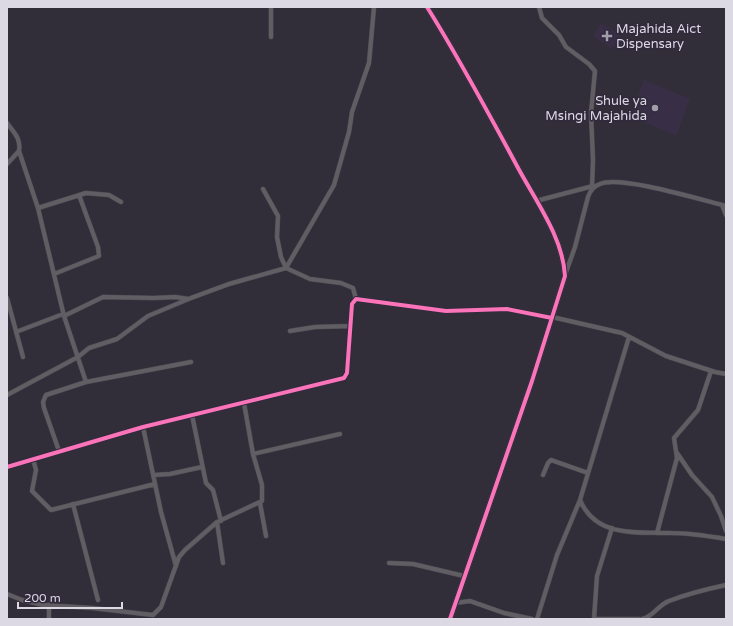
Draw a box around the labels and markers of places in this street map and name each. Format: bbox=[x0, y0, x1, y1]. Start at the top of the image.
place label: Majahida Aict Dispensary bbox=[616, 21, 701, 52]
marker: Majahida Aict Dispensary bbox=[601, 30, 613, 42]
place label: Shule ya Msingi Majahida bbox=[545, 93, 647, 124]
marker: Shule ya Msingi Majahida bbox=[650, 103, 660, 113]

